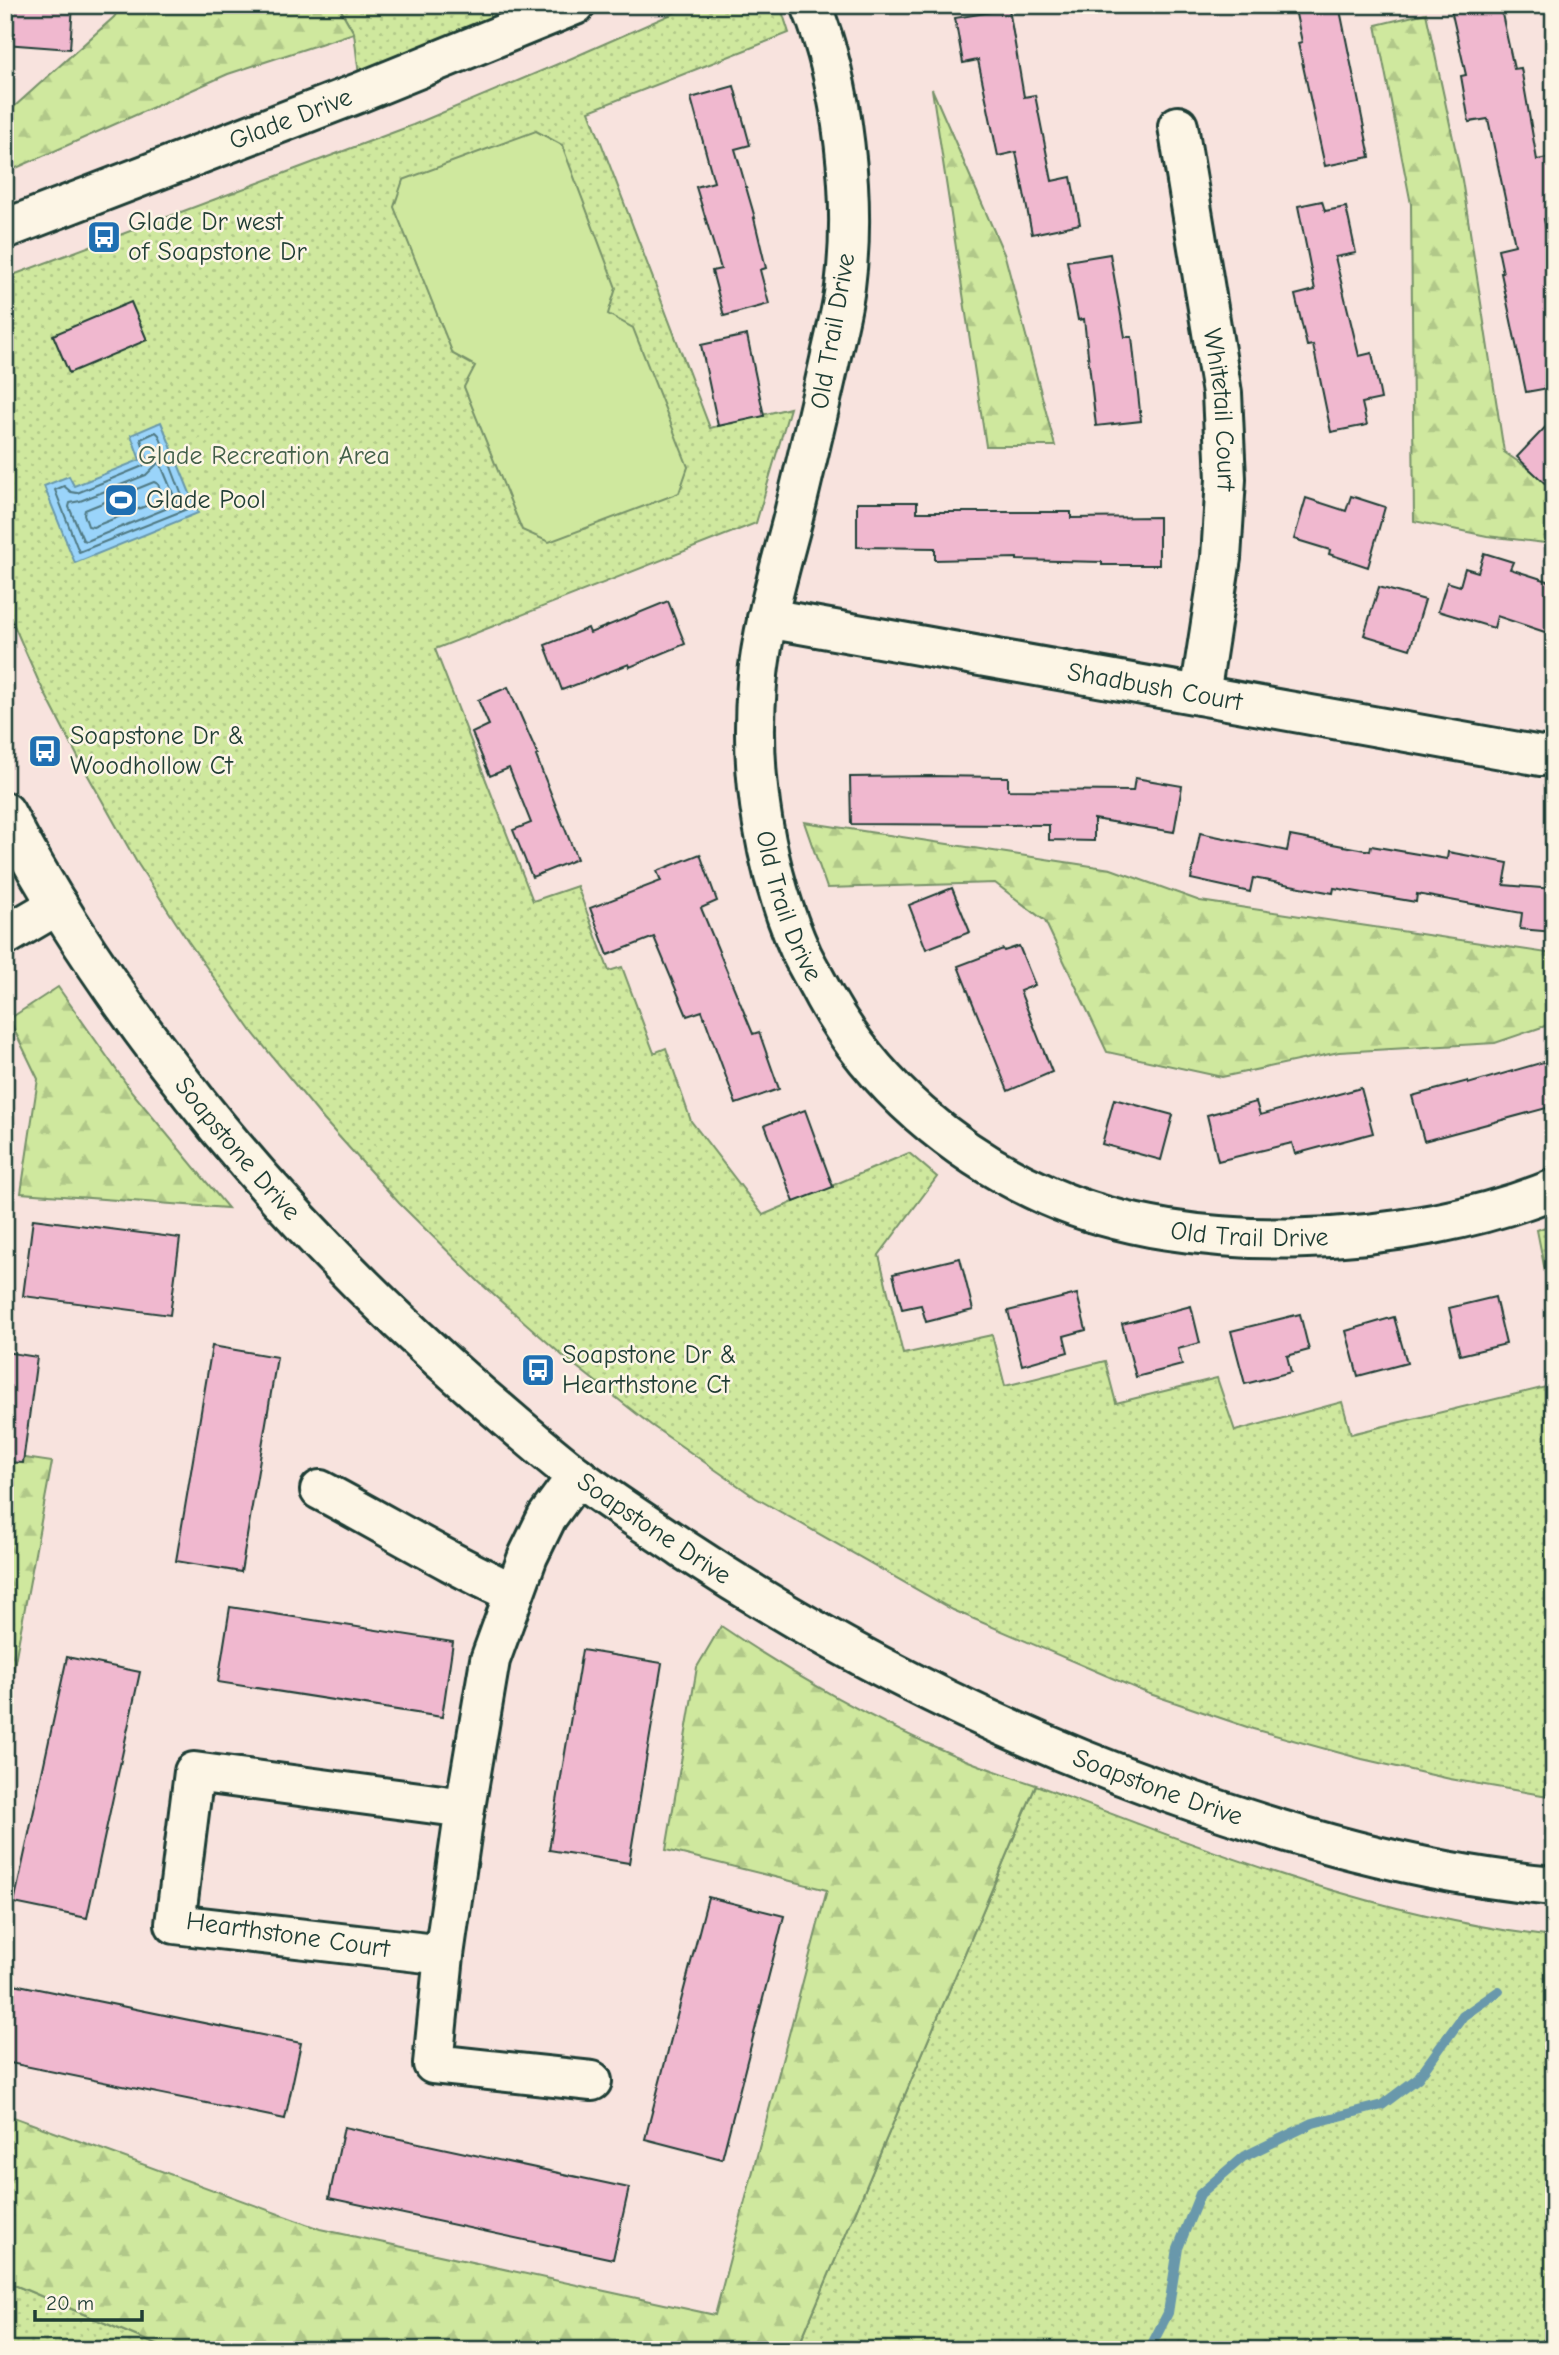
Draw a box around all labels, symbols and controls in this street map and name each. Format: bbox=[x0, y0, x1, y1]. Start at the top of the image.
street label: Glade Drive bbox=[225, 82, 356, 156]
place label: Glade Dr west of Soapstone Dr bbox=[128, 207, 307, 267]
bus stop icon: Glade Dr west of Soapstone Dr bbox=[85, 218, 123, 256]
street label: Old Trail Drive bbox=[805, 251, 861, 411]
street label: Whitetail Court bbox=[1197, 326, 1241, 493]
park label: Glade Recreation Area bbox=[138, 441, 390, 471]
sports icon: Glade Pool bbox=[102, 481, 140, 519]
place label: Glade Pool bbox=[146, 485, 266, 515]
street label: Shadbush Court bbox=[1065, 657, 1246, 718]
place label: Soapstone Dr & Woodhollow Ct bbox=[70, 721, 245, 781]
bus stop icon: Soapstone Dr & Woodhollow Ct bbox=[26, 732, 64, 770]
street label: Old Trail Drive bbox=[749, 828, 828, 987]
street label: Soapstone Drive bbox=[168, 1071, 306, 1227]
street label: Old Trail Drive bbox=[1169, 1216, 1329, 1253]
place label: Soapstone Dr & Hearthstone Ct bbox=[562, 1340, 737, 1400]
bus stop icon: Soapstone Dr & Hearthstone Ct bbox=[519, 1351, 557, 1389]
street label: Soapstone Drive bbox=[571, 1467, 736, 1591]
street label: Soapstone Drive bbox=[1068, 1743, 1246, 1832]
street label: Hearthstone Court bbox=[184, 1906, 393, 1964]
scale bar bbox=[35, 2278, 142, 2322]
text: 20 m bbox=[46, 2291, 94, 2315]

